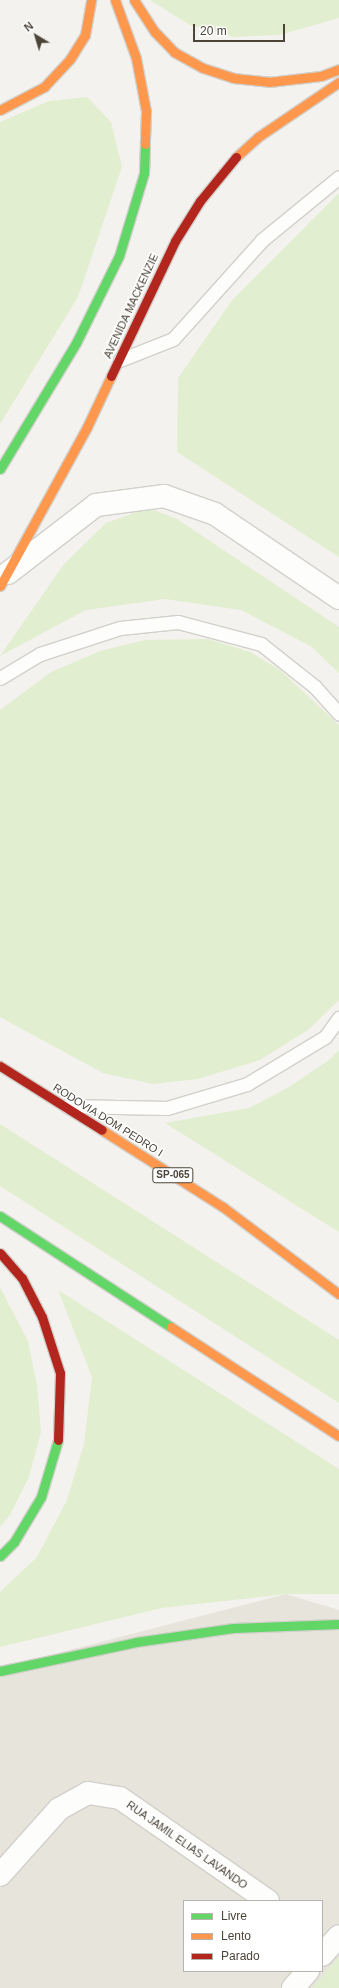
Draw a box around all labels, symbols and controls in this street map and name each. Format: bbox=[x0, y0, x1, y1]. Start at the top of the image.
north arrow bbox=[16, 16, 56, 56]
scale bar bbox=[195, 16, 287, 42]
text: N bbox=[22, 19, 35, 34]
text: 20 m bbox=[200, 24, 227, 38]
street label: AVENIDA MACKENZIE bbox=[101, 251, 161, 361]
street label: RODOVIA DOM PEDRO I bbox=[50, 1081, 166, 1159]
road number: SP-065 bbox=[152, 1167, 194, 1183]
street label: RUA JAMIL ELIAS LAVANDO bbox=[124, 1798, 250, 1892]
legend bbox=[183, 1900, 323, 1972]
text: Livre bbox=[221, 1909, 247, 1923]
text: Lento bbox=[221, 1929, 251, 1943]
text: Parado bbox=[221, 1949, 260, 1963]

